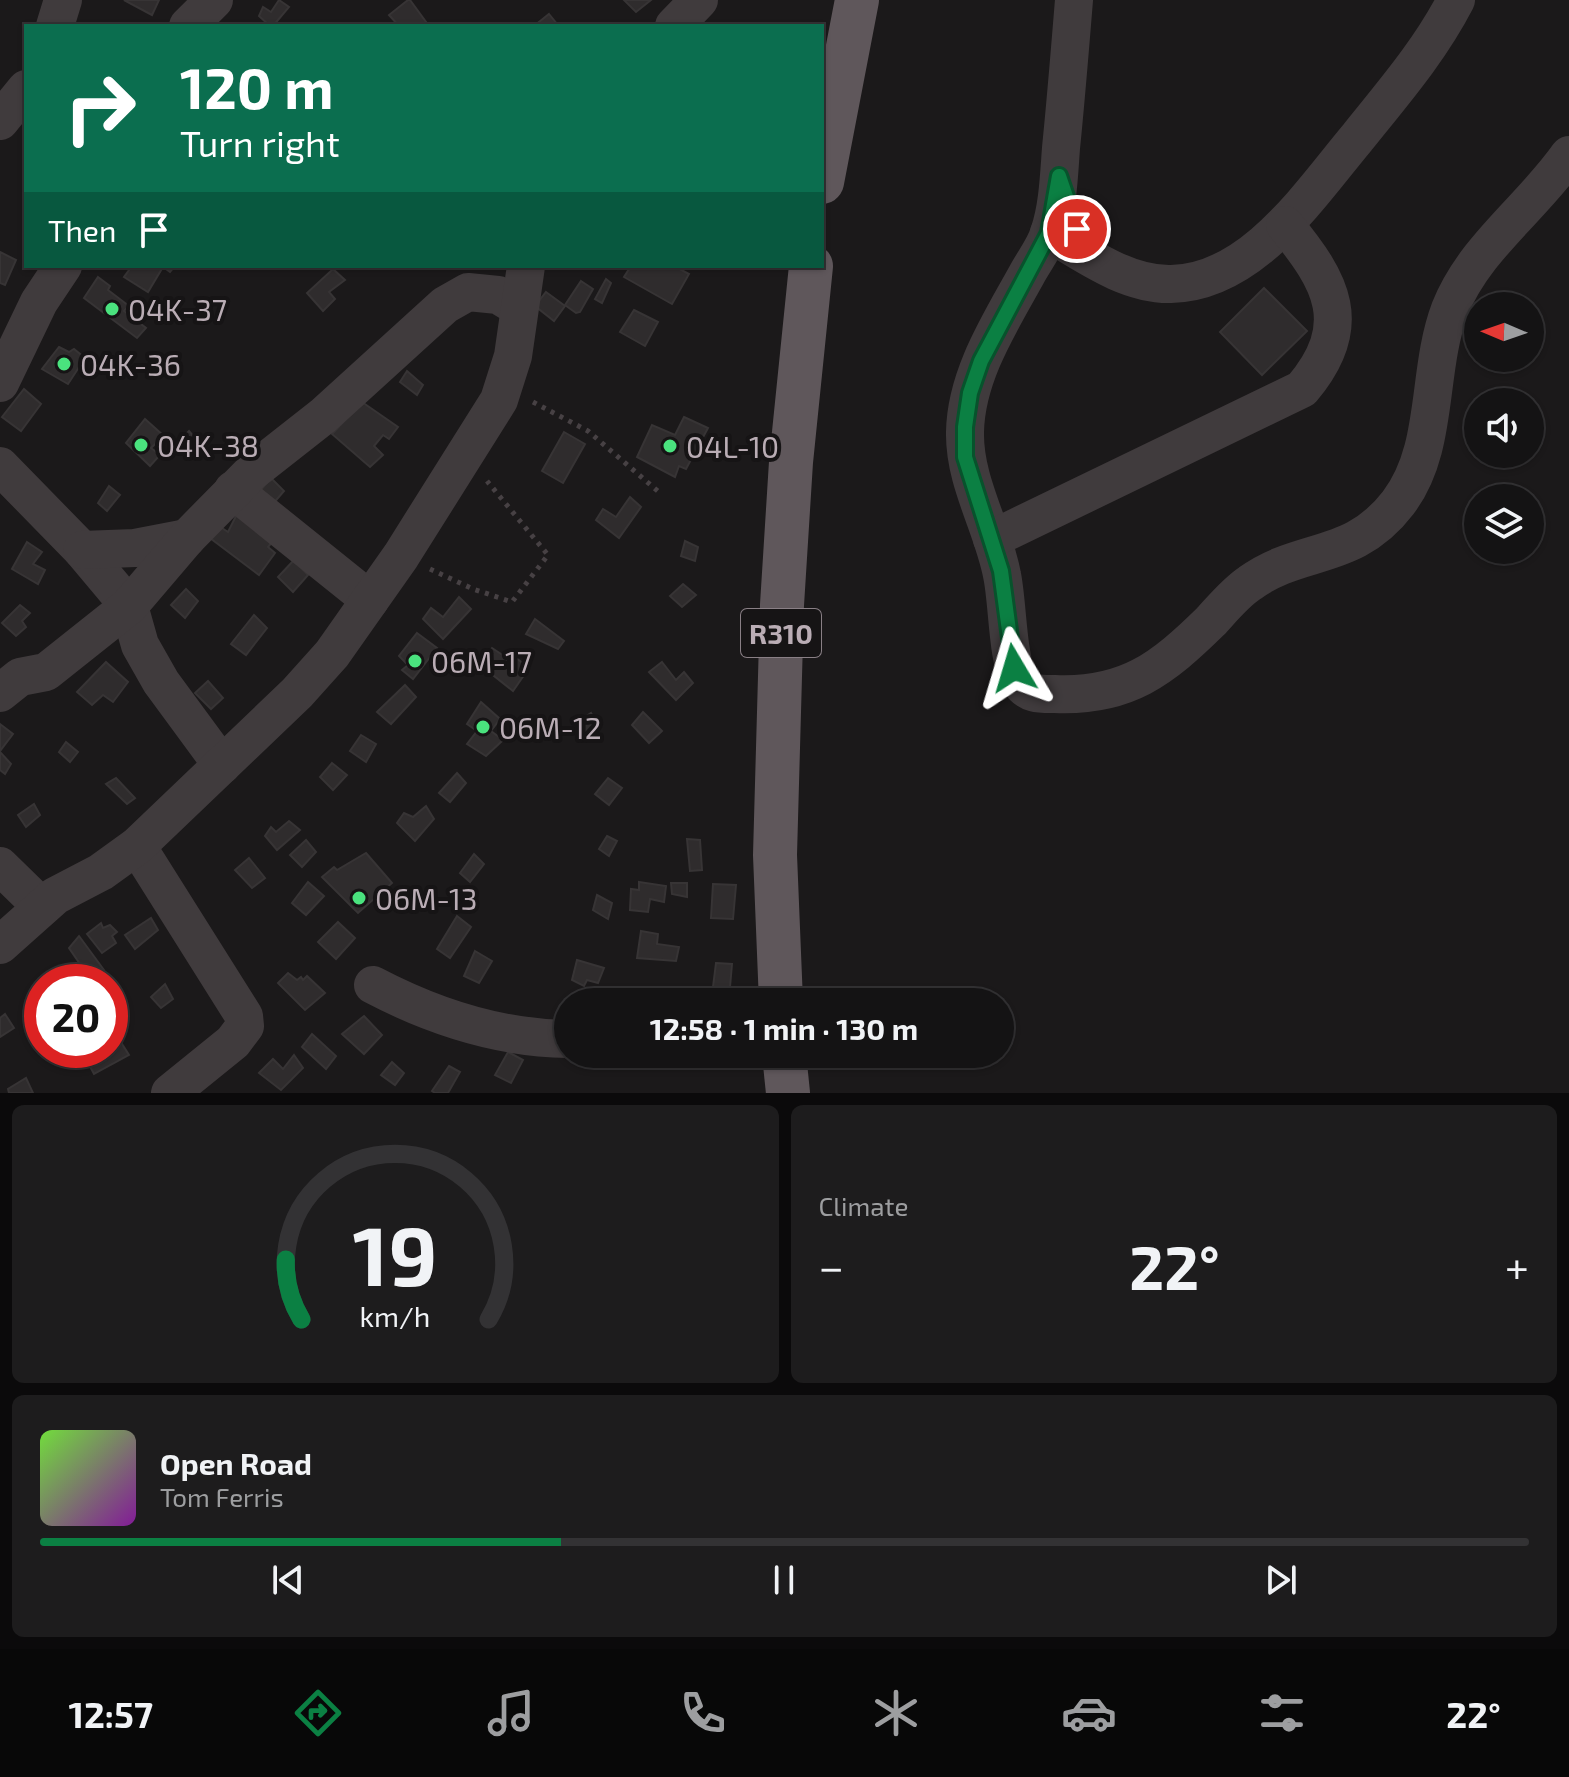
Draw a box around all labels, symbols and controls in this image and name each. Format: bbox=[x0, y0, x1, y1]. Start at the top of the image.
text: 120 m bbox=[180, 53, 334, 120]
icon: right bbox=[48, 56, 152, 160]
text: Turn right bbox=[180, 121, 340, 164]
pin bbox=[1043, 195, 1111, 263]
icon: arrive bbox=[1055, 207, 1099, 251]
icon: arrive bbox=[132, 208, 176, 252]
text: Then bbox=[48, 212, 116, 248]
place label: 04K-37 bbox=[128, 291, 227, 327]
north arrow bbox=[1464, 292, 1544, 372]
map controls bbox=[1464, 292, 1544, 564]
marker: 04K-37 bbox=[103, 300, 121, 318]
place label: 04K-36 bbox=[80, 346, 181, 382]
marker: 04K-36 bbox=[55, 355, 73, 373]
button: sound bbox=[1464, 388, 1544, 468]
place label: 04K-38 bbox=[157, 427, 259, 463]
place label: 04L-10 bbox=[686, 428, 779, 464]
marker: 04K-38 bbox=[132, 436, 150, 454]
marker: 04L-10 bbox=[661, 437, 679, 455]
button: layers bbox=[1464, 484, 1544, 564]
road number: R310 bbox=[741, 609, 821, 657]
position arrow bbox=[972, 626, 1056, 710]
place label: 06M-17 bbox=[431, 643, 532, 679]
marker: 06M-17 bbox=[406, 652, 424, 670]
place label: 06M-12 bbox=[499, 709, 602, 745]
marker: 06M-12 bbox=[474, 718, 492, 736]
place label: 06M-13 bbox=[375, 880, 478, 916]
marker: 06M-13 bbox=[350, 889, 368, 907]
speed limit sign: 20 bbox=[24, 964, 128, 1068]
text: 12:58 · 1 min · 130 m bbox=[650, 1010, 918, 1046]
text: Climate bbox=[819, 1190, 908, 1221]
text: 19 bbox=[353, 1203, 438, 1303]
text: 22° bbox=[1129, 1230, 1220, 1302]
text: − bbox=[819, 1239, 844, 1292]
text: + bbox=[1505, 1239, 1529, 1292]
text: km/h bbox=[360, 1298, 431, 1333]
text: Open Road bbox=[160, 1445, 312, 1481]
text: Tom Ferris bbox=[160, 1481, 284, 1512]
icon: previous bbox=[266, 1558, 310, 1602]
icon: pause bbox=[762, 1558, 806, 1602]
icon: next bbox=[1259, 1558, 1303, 1602]
icon: directions bbox=[290, 1685, 346, 1741]
icon: music bbox=[483, 1685, 539, 1741]
icon: phone bbox=[675, 1685, 731, 1741]
icon: climate bbox=[868, 1685, 924, 1741]
icon: car bbox=[1061, 1685, 1117, 1741]
icon: filters bbox=[1254, 1685, 1310, 1741]
text: 12:57 bbox=[68, 1692, 153, 1735]
text: 22° bbox=[1446, 1692, 1501, 1735]

